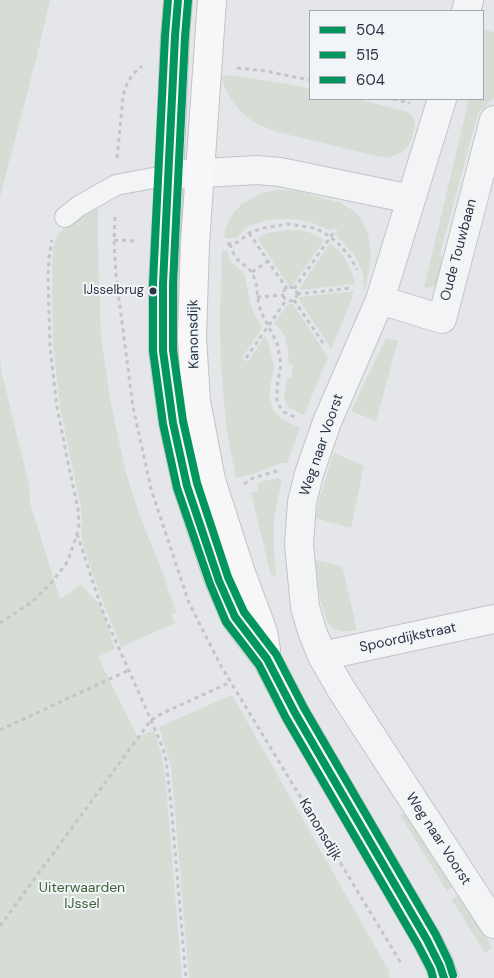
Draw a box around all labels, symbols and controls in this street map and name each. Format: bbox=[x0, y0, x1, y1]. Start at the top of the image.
legend bbox=[309, 10, 484, 100]
text: 504 bbox=[356, 20, 385, 40]
text: 515 bbox=[356, 45, 379, 65]
text: 604 bbox=[356, 70, 385, 90]
street label: Oude Touwbaan bbox=[437, 197, 481, 303]
place label: IJsselbrug bbox=[83, 283, 144, 299]
marker: IJsselbrug bbox=[148, 286, 158, 296]
street label: Kanonsdijk bbox=[185, 299, 203, 369]
street label: Weg naar Voorst bbox=[297, 392, 347, 498]
street label: Spoordijkstraat bbox=[358, 620, 458, 656]
street label: Weg naar Voorst bbox=[402, 790, 474, 888]
street label: Kanonsdijk bbox=[295, 796, 345, 864]
park label: Uiterwaarden IJssel bbox=[39, 880, 125, 912]

